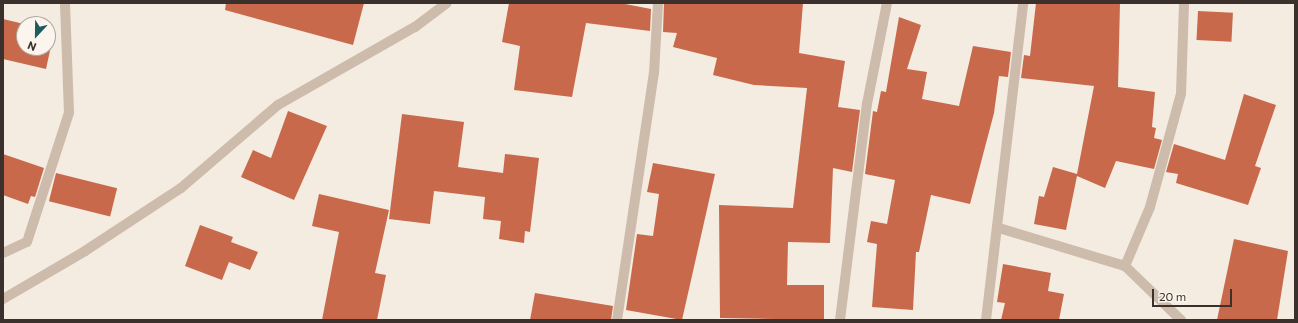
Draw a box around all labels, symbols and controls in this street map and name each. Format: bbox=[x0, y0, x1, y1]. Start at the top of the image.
north arrow bbox=[16, 16, 56, 56]
text: N bbox=[25, 39, 38, 54]
scale bar bbox=[1154, 281, 1234, 307]
text: 20 m bbox=[1159, 289, 1186, 303]

